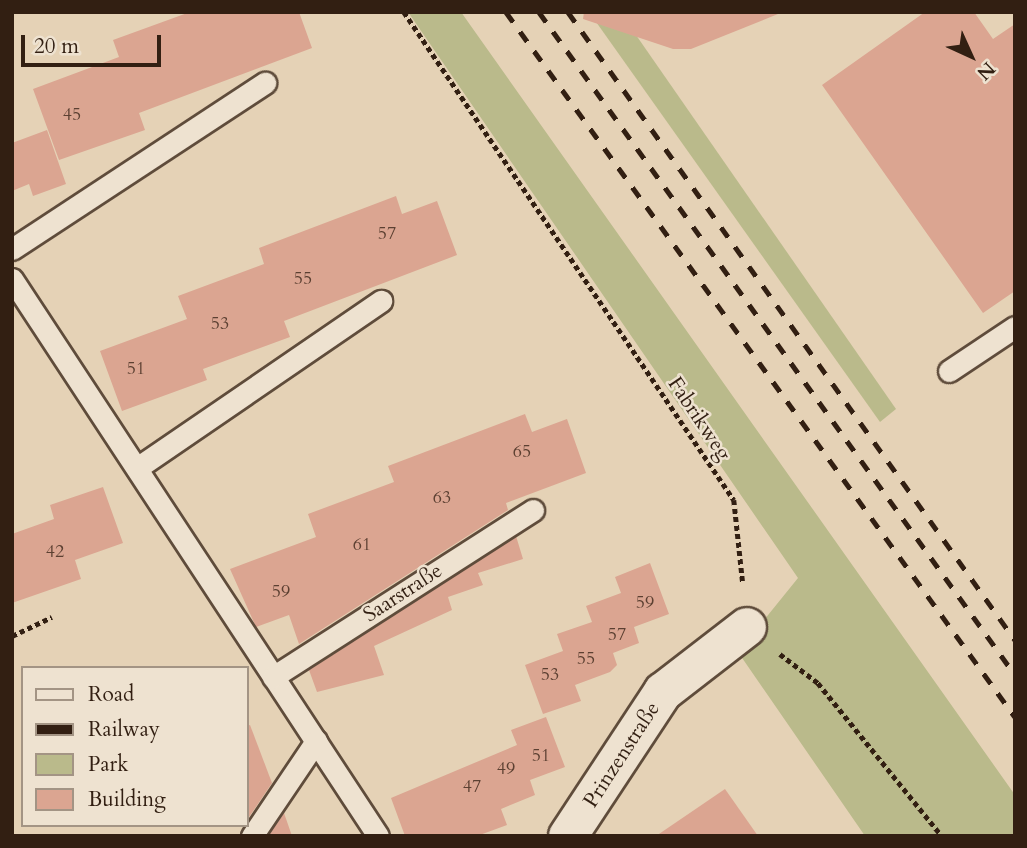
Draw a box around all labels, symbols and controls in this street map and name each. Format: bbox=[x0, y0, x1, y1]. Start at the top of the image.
scale bar bbox=[24, 21, 164, 65]
north arrow bbox=[936, 21, 1006, 91]
text: 20 m bbox=[34, 32, 79, 61]
text: N bbox=[971, 56, 1001, 86]
house number: 45 bbox=[63, 104, 81, 126]
house number: 57 bbox=[378, 223, 396, 245]
house number: 55 bbox=[294, 268, 312, 290]
house number: 53 bbox=[211, 313, 229, 335]
house number: 51 bbox=[127, 358, 145, 380]
street label: Fabrikweg bbox=[662, 372, 736, 466]
house number: 65 bbox=[513, 441, 531, 463]
house number: 63 bbox=[433, 487, 451, 509]
house number: 61 bbox=[353, 534, 371, 556]
house number: 42 bbox=[46, 541, 64, 563]
street label: Saarstraße bbox=[359, 558, 447, 628]
house number: 59 bbox=[272, 581, 290, 603]
house number: 59 bbox=[636, 592, 654, 614]
house number: 57 bbox=[608, 624, 626, 646]
house number: 55 bbox=[577, 648, 595, 670]
house number: 53 bbox=[541, 664, 559, 686]
legend bbox=[21, 666, 248, 827]
text: Road bbox=[88, 680, 134, 709]
street label: Prinzenstraße bbox=[578, 697, 666, 813]
text: Railway bbox=[88, 715, 160, 744]
house number: 51 bbox=[532, 745, 550, 767]
text: Park bbox=[88, 750, 128, 779]
house number: 49 bbox=[497, 758, 515, 780]
house number: 47 bbox=[463, 776, 481, 798]
text: Building bbox=[88, 785, 166, 814]

